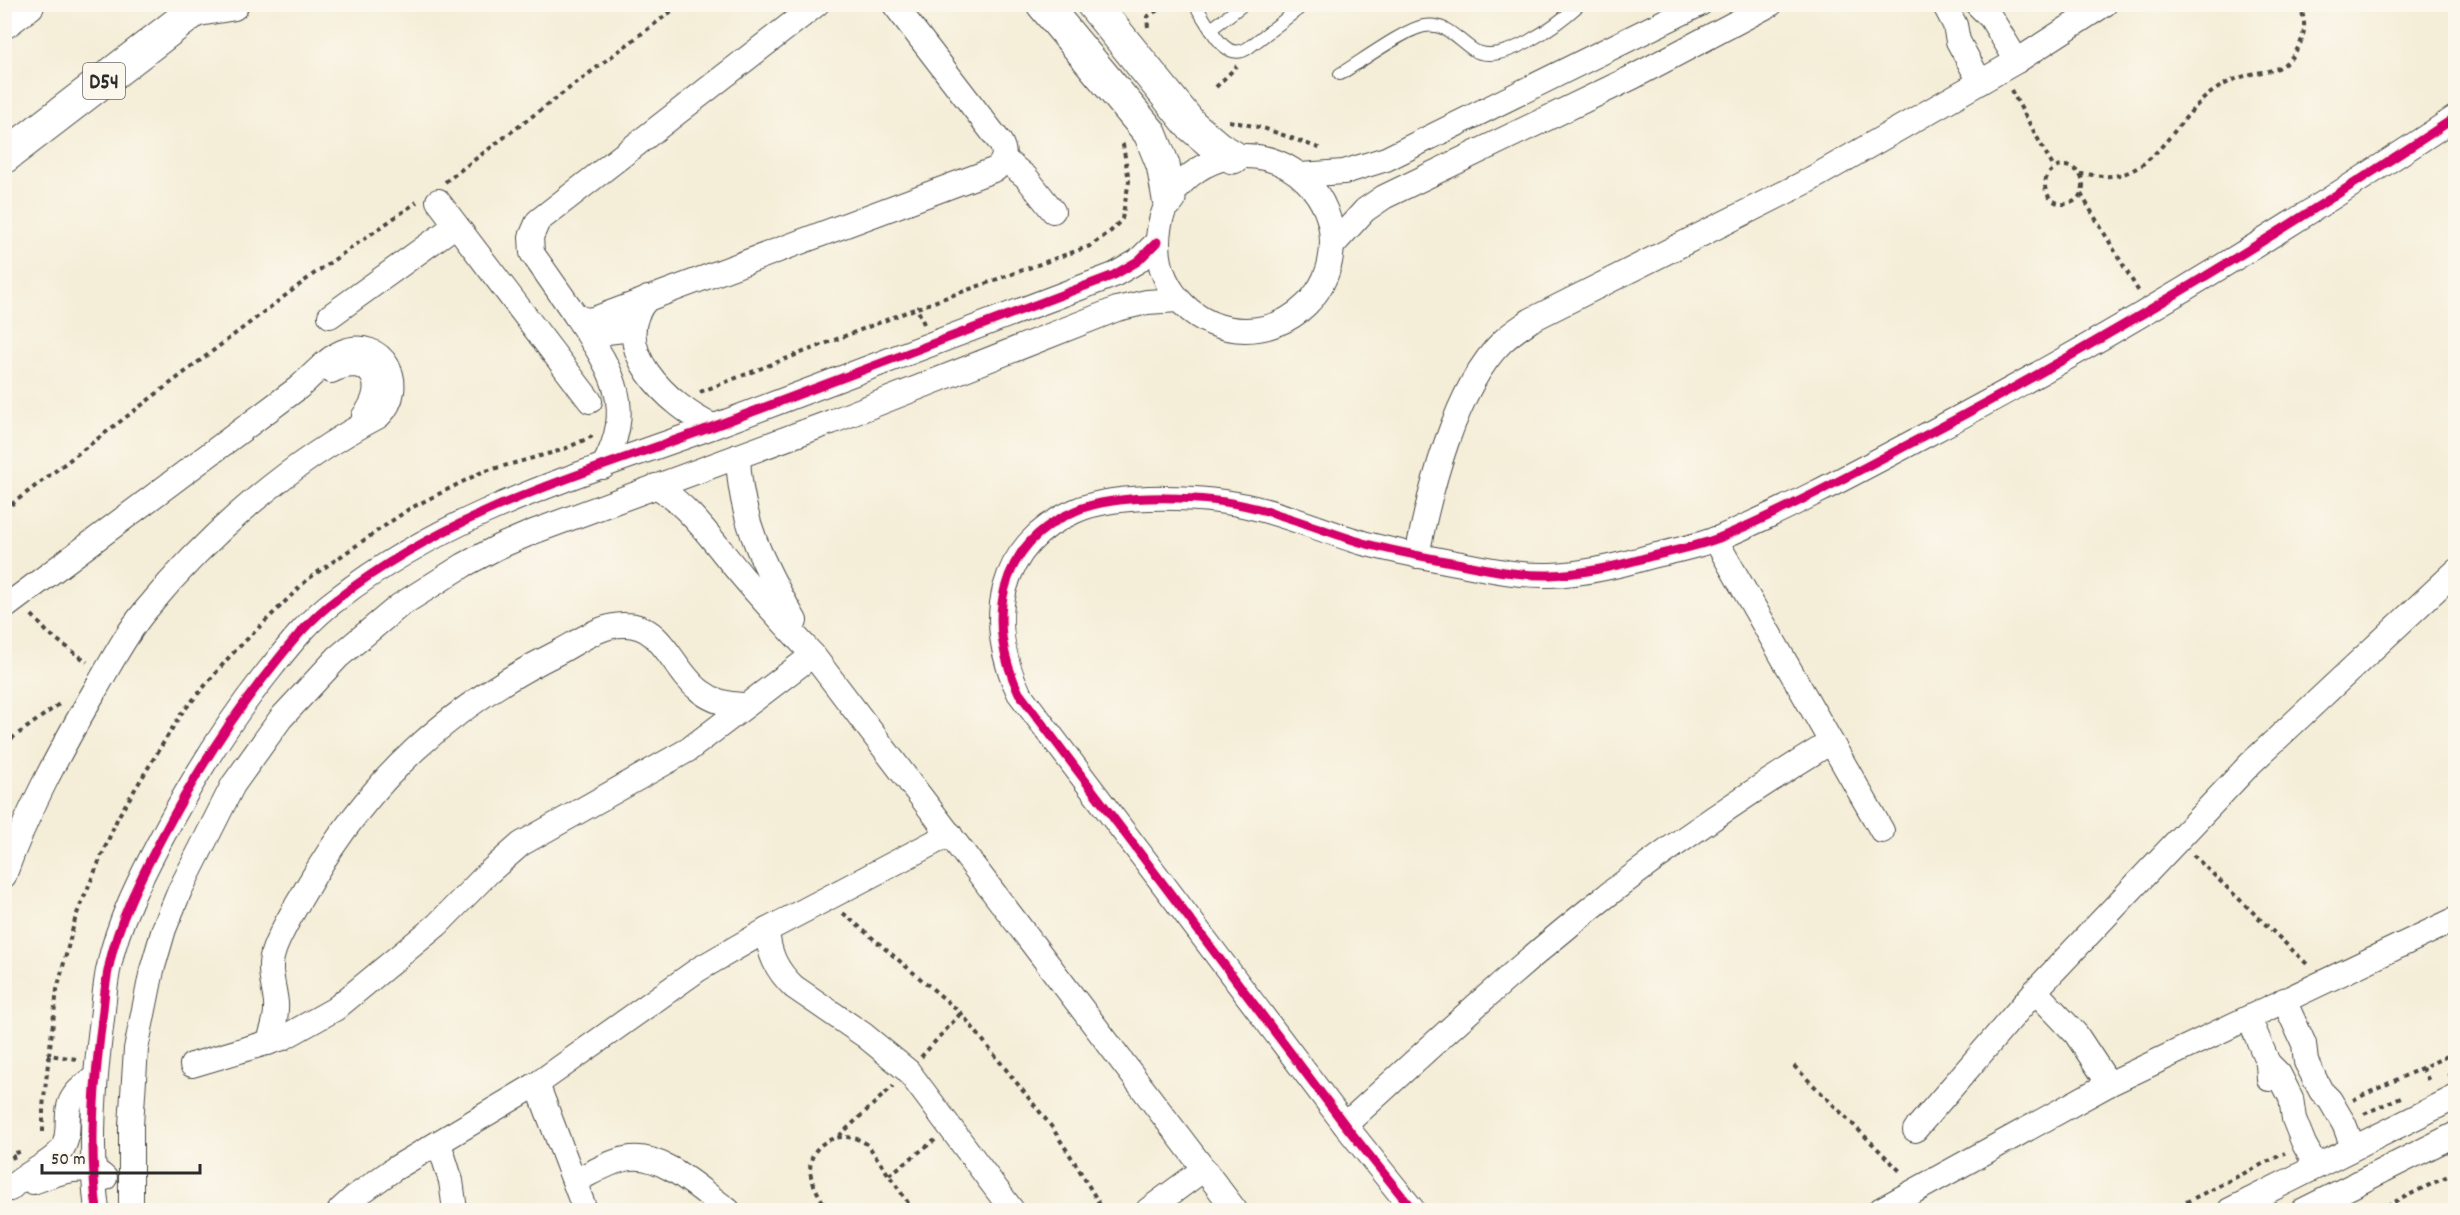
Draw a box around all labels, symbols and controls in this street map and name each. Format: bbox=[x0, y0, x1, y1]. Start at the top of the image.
road number: D54 bbox=[83, 63, 125, 99]
scale bar bbox=[42, 1137, 200, 1175]
text: 50 m bbox=[51, 1148, 86, 1173]

